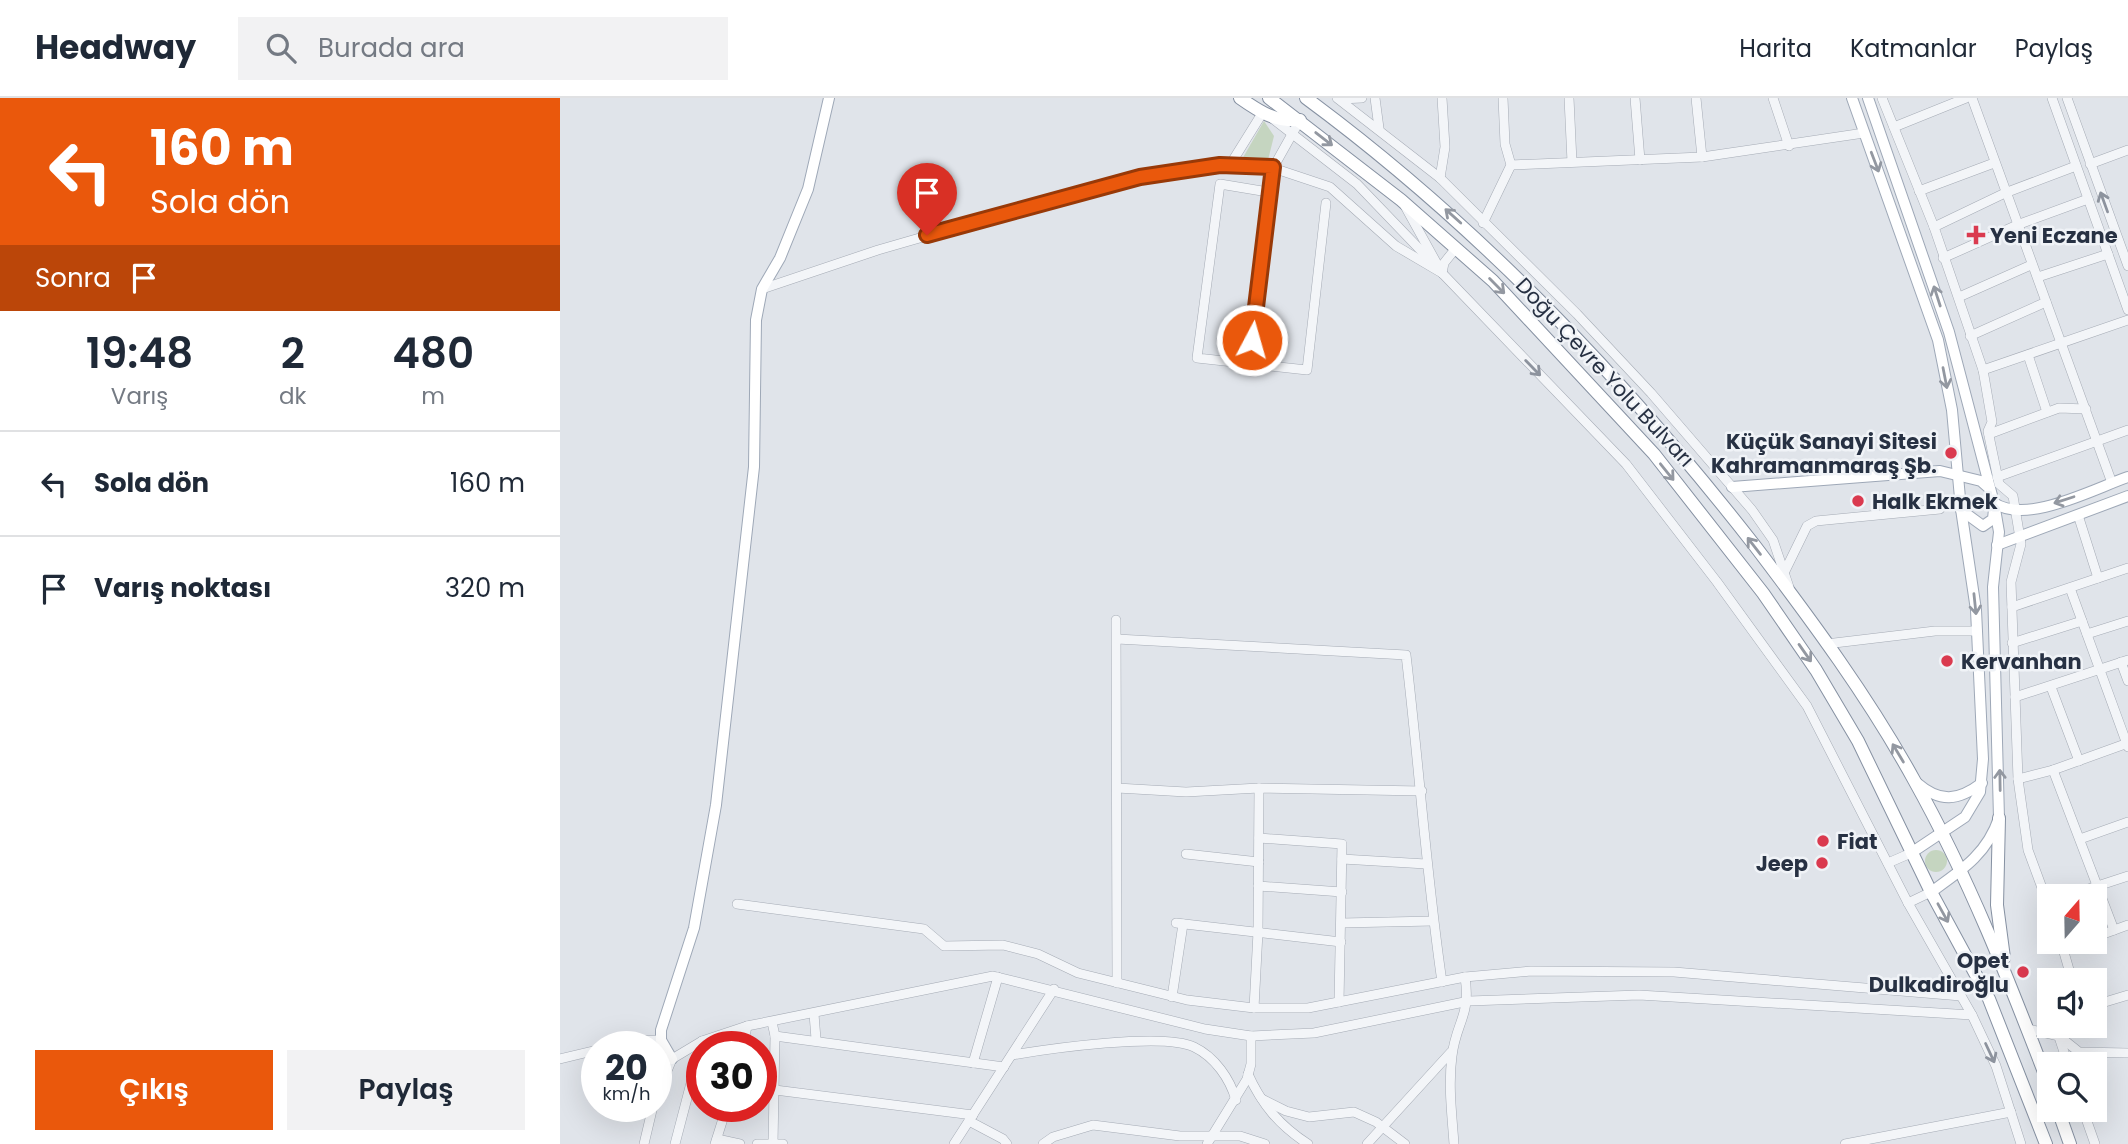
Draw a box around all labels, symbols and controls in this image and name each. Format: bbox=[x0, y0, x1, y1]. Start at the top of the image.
search box bbox=[238, 17, 728, 80]
text: Headway bbox=[35, 24, 196, 71]
icon: search bbox=[262, 29, 300, 67]
text: Burada ara bbox=[318, 30, 465, 66]
text: Harita bbox=[1739, 32, 1812, 65]
text: Katmanlar bbox=[1850, 32, 1977, 65]
text: Paylaş bbox=[2015, 32, 2093, 65]
text: 160 m bbox=[150, 114, 294, 182]
icon: left bbox=[35, 126, 126, 217]
one-way arrow bbox=[1314, 131, 1333, 146]
one-way arrow bbox=[1870, 151, 1882, 173]
pin bbox=[897, 163, 957, 235]
icon: arrive bbox=[908, 174, 946, 212]
text: Sola dön bbox=[150, 179, 290, 224]
one-way arrow bbox=[2097, 192, 2110, 214]
one-way arrow bbox=[1444, 208, 1462, 224]
place label: Yeni Eczane bbox=[1990, 221, 2118, 250]
marker: Yeni Eczane bbox=[1968, 227, 1984, 243]
icon: arrive bbox=[125, 259, 163, 297]
text: Sonra bbox=[35, 260, 111, 296]
street label: Doğu Çevre Yolu Bulvarı bbox=[1509, 271, 1701, 473]
one-way arrow bbox=[1489, 277, 1506, 294]
one-way arrow bbox=[1930, 285, 1942, 307]
position arrow bbox=[1215, 303, 1289, 377]
text: 19:48 bbox=[86, 324, 193, 383]
text: 2 bbox=[281, 324, 305, 383]
text: 480 bbox=[392, 324, 474, 383]
one-way arrow bbox=[1525, 359, 1542, 376]
one-way arrow bbox=[1939, 366, 1953, 389]
text: Varış bbox=[111, 380, 168, 412]
text: dk bbox=[279, 380, 306, 412]
text: m bbox=[421, 380, 445, 412]
place label: Küçük Sanayi Sitesi Kahramanmaraş Şb. bbox=[1711, 427, 1937, 480]
marker: Küçük Sanayi Sitesi Kahramanmaraş Şb. bbox=[1943, 445, 1959, 461]
one-way arrow bbox=[1660, 462, 1675, 480]
icon: left bbox=[35, 465, 73, 503]
text: Sola dön bbox=[94, 465, 209, 501]
text: 160 m bbox=[450, 465, 525, 501]
place label: Halk Ekmek bbox=[1872, 487, 1998, 516]
marker: Halk Ekmek bbox=[1850, 493, 1866, 509]
one-way arrow bbox=[2053, 495, 2075, 507]
one-way arrow bbox=[1747, 538, 1762, 556]
icon: arrive bbox=[35, 570, 73, 608]
text: Varış noktası bbox=[94, 570, 271, 606]
text: 320 m bbox=[445, 570, 525, 606]
one-way arrow bbox=[1969, 592, 1982, 614]
one-way arrow bbox=[1797, 643, 1812, 662]
place label: Kervanhan bbox=[1961, 647, 2082, 676]
marker: Kervanhan bbox=[1939, 653, 1955, 669]
one-way arrow bbox=[1891, 744, 1905, 764]
one-way arrow bbox=[1993, 769, 2007, 792]
place label: Fiat bbox=[1837, 827, 1877, 856]
marker: Fiat bbox=[1815, 833, 1831, 849]
place label: Jeep bbox=[1756, 849, 1808, 878]
marker: Jeep bbox=[1814, 855, 1830, 871]
north arrow bbox=[2037, 884, 2107, 954]
map controls bbox=[2037, 884, 2107, 1122]
one-way arrow bbox=[1936, 903, 1950, 923]
place label: Opet Dulkadiroğlu bbox=[1869, 946, 2009, 999]
marker: Opet Dulkadiroğlu bbox=[2015, 964, 2031, 980]
button: sound bbox=[2037, 968, 2107, 1038]
speed limit sign: 30 bbox=[686, 1031, 777, 1122]
one-way arrow bbox=[1983, 1042, 1997, 1063]
text: 20 bbox=[605, 1043, 648, 1092]
button: Çıkış bbox=[35, 1050, 273, 1130]
button: Paylaş bbox=[287, 1050, 525, 1130]
button: search bbox=[2037, 1052, 2107, 1122]
text: km/h bbox=[603, 1081, 650, 1106]

